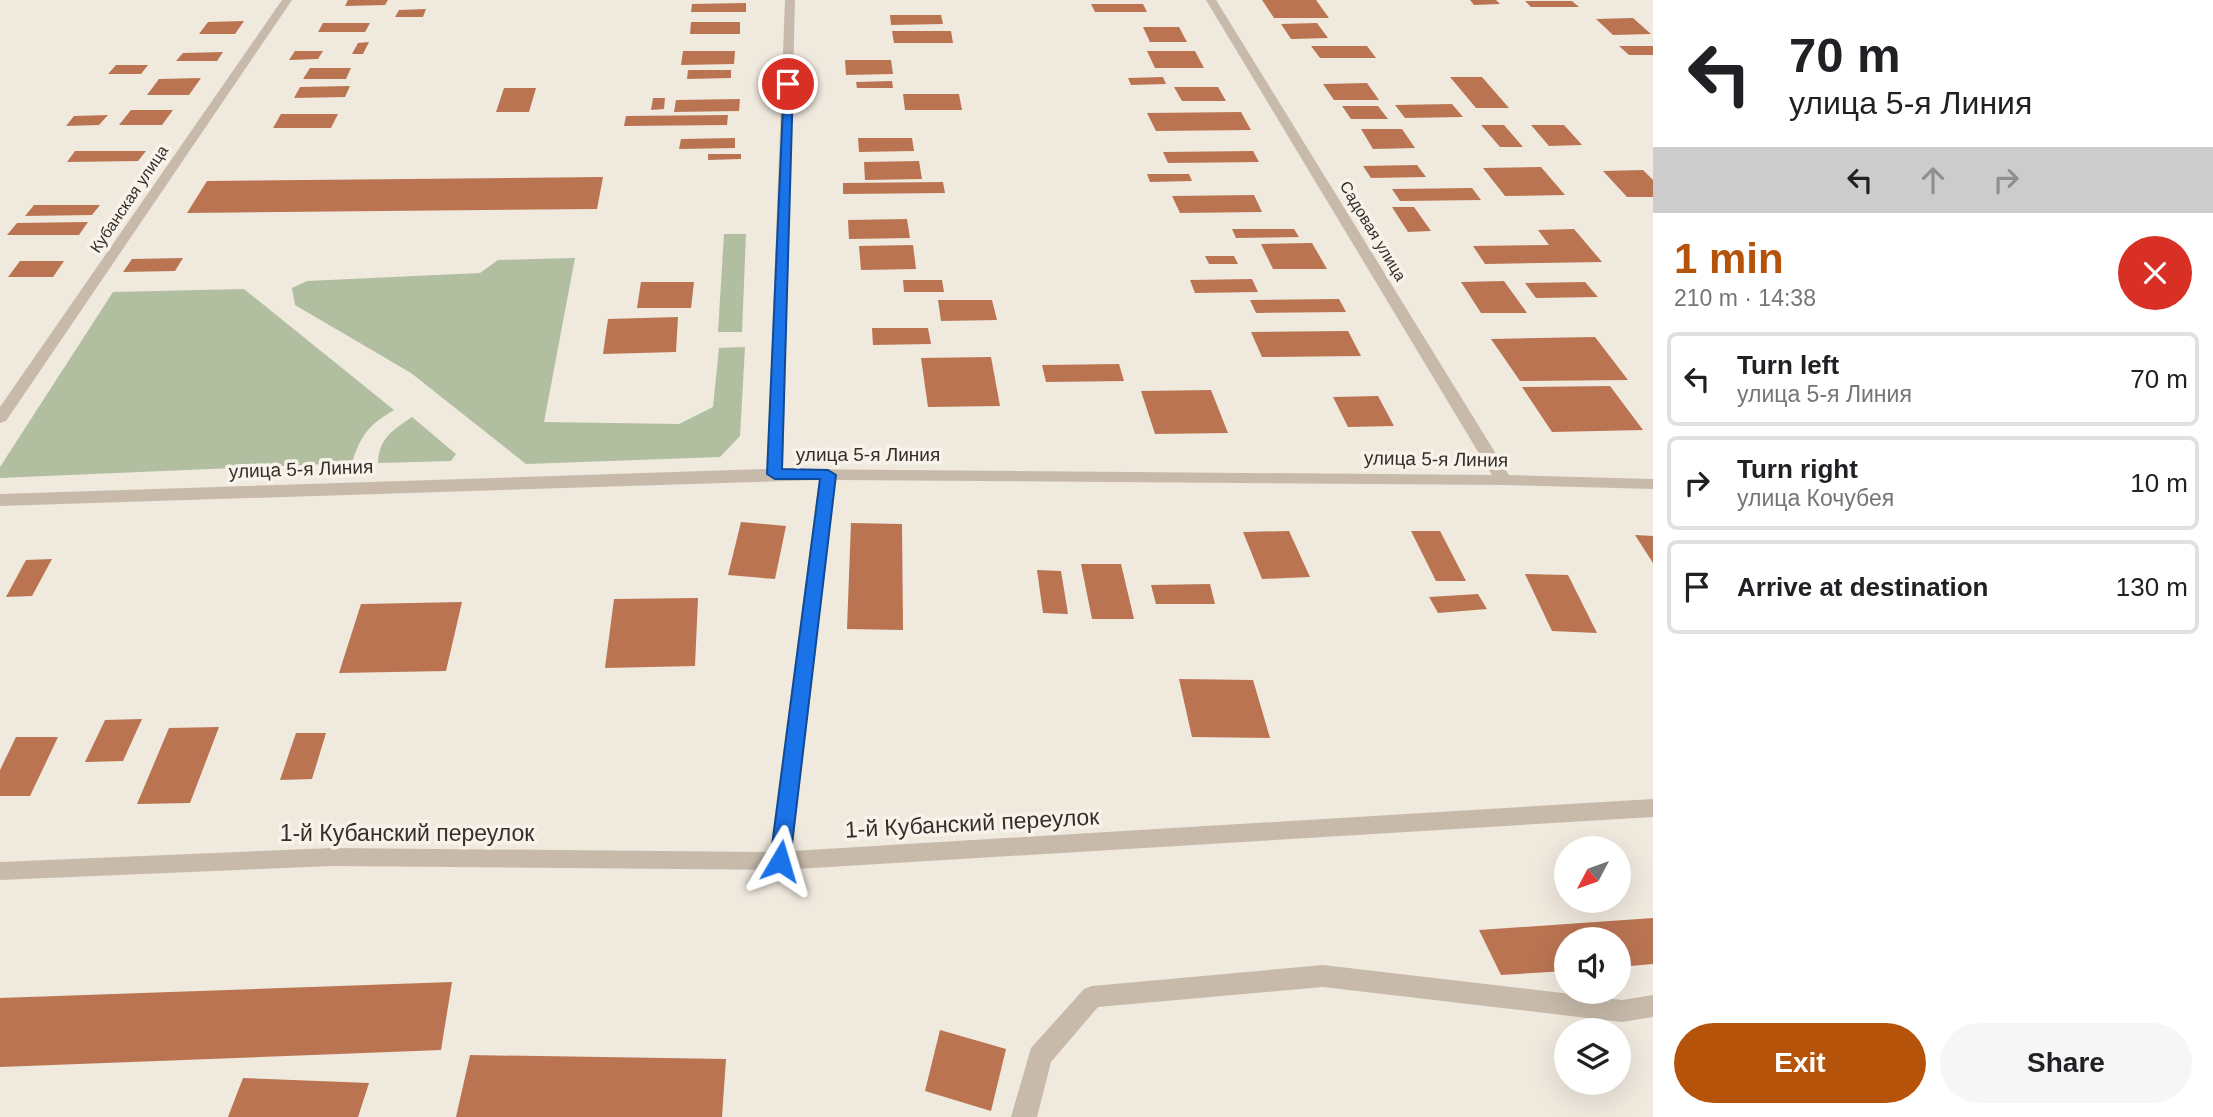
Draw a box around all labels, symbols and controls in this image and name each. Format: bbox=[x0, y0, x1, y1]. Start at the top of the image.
icon: left bbox=[1674, 28, 1765, 119]
text: 70 m bbox=[1789, 28, 1901, 82]
pin bbox=[758, 54, 818, 114]
icon: arrive bbox=[769, 65, 807, 103]
text: улица 5-я Линия bbox=[1789, 85, 2032, 121]
street label: Кубанская улица bbox=[87, 142, 171, 256]
icon: left bbox=[1841, 161, 1879, 199]
icon: ahead bbox=[1914, 161, 1952, 199]
icon: right bbox=[1987, 161, 2025, 199]
street label: Садовая улица bbox=[1337, 178, 1409, 284]
text: 1 min bbox=[1674, 235, 1784, 282]
button: close bbox=[2118, 236, 2192, 310]
text: 210 m · 14:38 bbox=[1674, 285, 1816, 311]
text: Turn left bbox=[1737, 350, 1839, 380]
icon: left bbox=[1678, 360, 1716, 398]
text: 70 m bbox=[2130, 364, 2188, 394]
text: улица 5-я Линия bbox=[1737, 381, 1912, 407]
street label: улица 5-я Линия bbox=[796, 444, 940, 465]
street label: улица 5-я Линия bbox=[1364, 447, 1508, 471]
text: Turn right bbox=[1737, 454, 1858, 484]
street label: улица 5-я Линия bbox=[228, 456, 374, 482]
icon: right bbox=[1678, 464, 1716, 502]
text: 10 m bbox=[2130, 468, 2188, 498]
text: улица Кочубея bbox=[1737, 485, 1894, 511]
icon: arrive bbox=[1678, 568, 1716, 606]
text: Arrive at destination bbox=[1737, 572, 1988, 602]
text: 130 m bbox=[2116, 572, 2188, 602]
street label: 1-й Кубанский переулок bbox=[844, 803, 1101, 843]
street label: 1-й Кубанский переулок bbox=[280, 820, 535, 846]
position arrow bbox=[743, 824, 817, 898]
north arrow bbox=[1554, 836, 1631, 914]
map controls bbox=[1554, 836, 1631, 1095]
button: sound bbox=[1554, 927, 1631, 1004]
button: layers bbox=[1554, 1018, 1631, 1095]
button: Exit bbox=[1674, 1023, 1926, 1103]
button: Share bbox=[1940, 1023, 2192, 1103]

